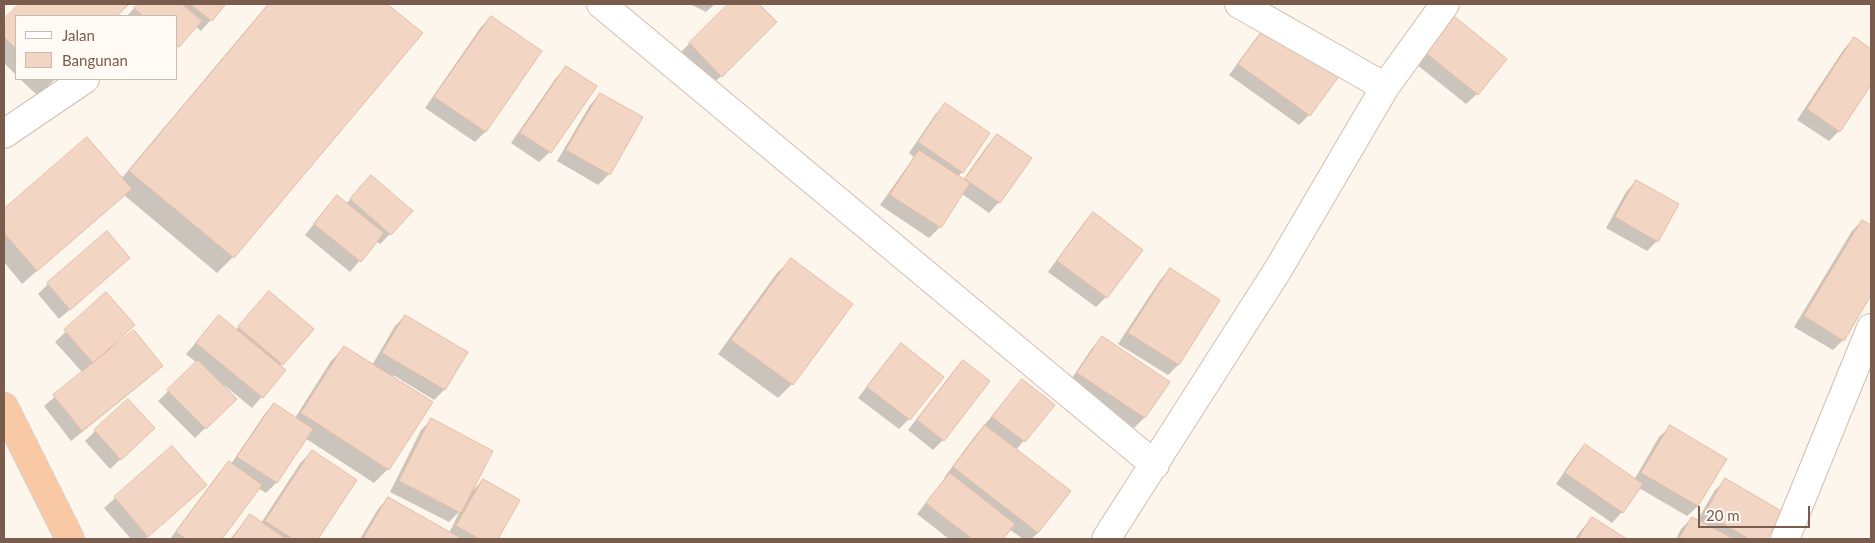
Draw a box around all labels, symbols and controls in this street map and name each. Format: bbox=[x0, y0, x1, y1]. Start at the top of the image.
legend bbox=[15, 15, 178, 80]
text: Jalan bbox=[62, 26, 95, 44]
text: Bangunan bbox=[62, 51, 128, 69]
scale bar bbox=[1700, 496, 1812, 528]
text: 20 m bbox=[1706, 506, 1740, 524]

